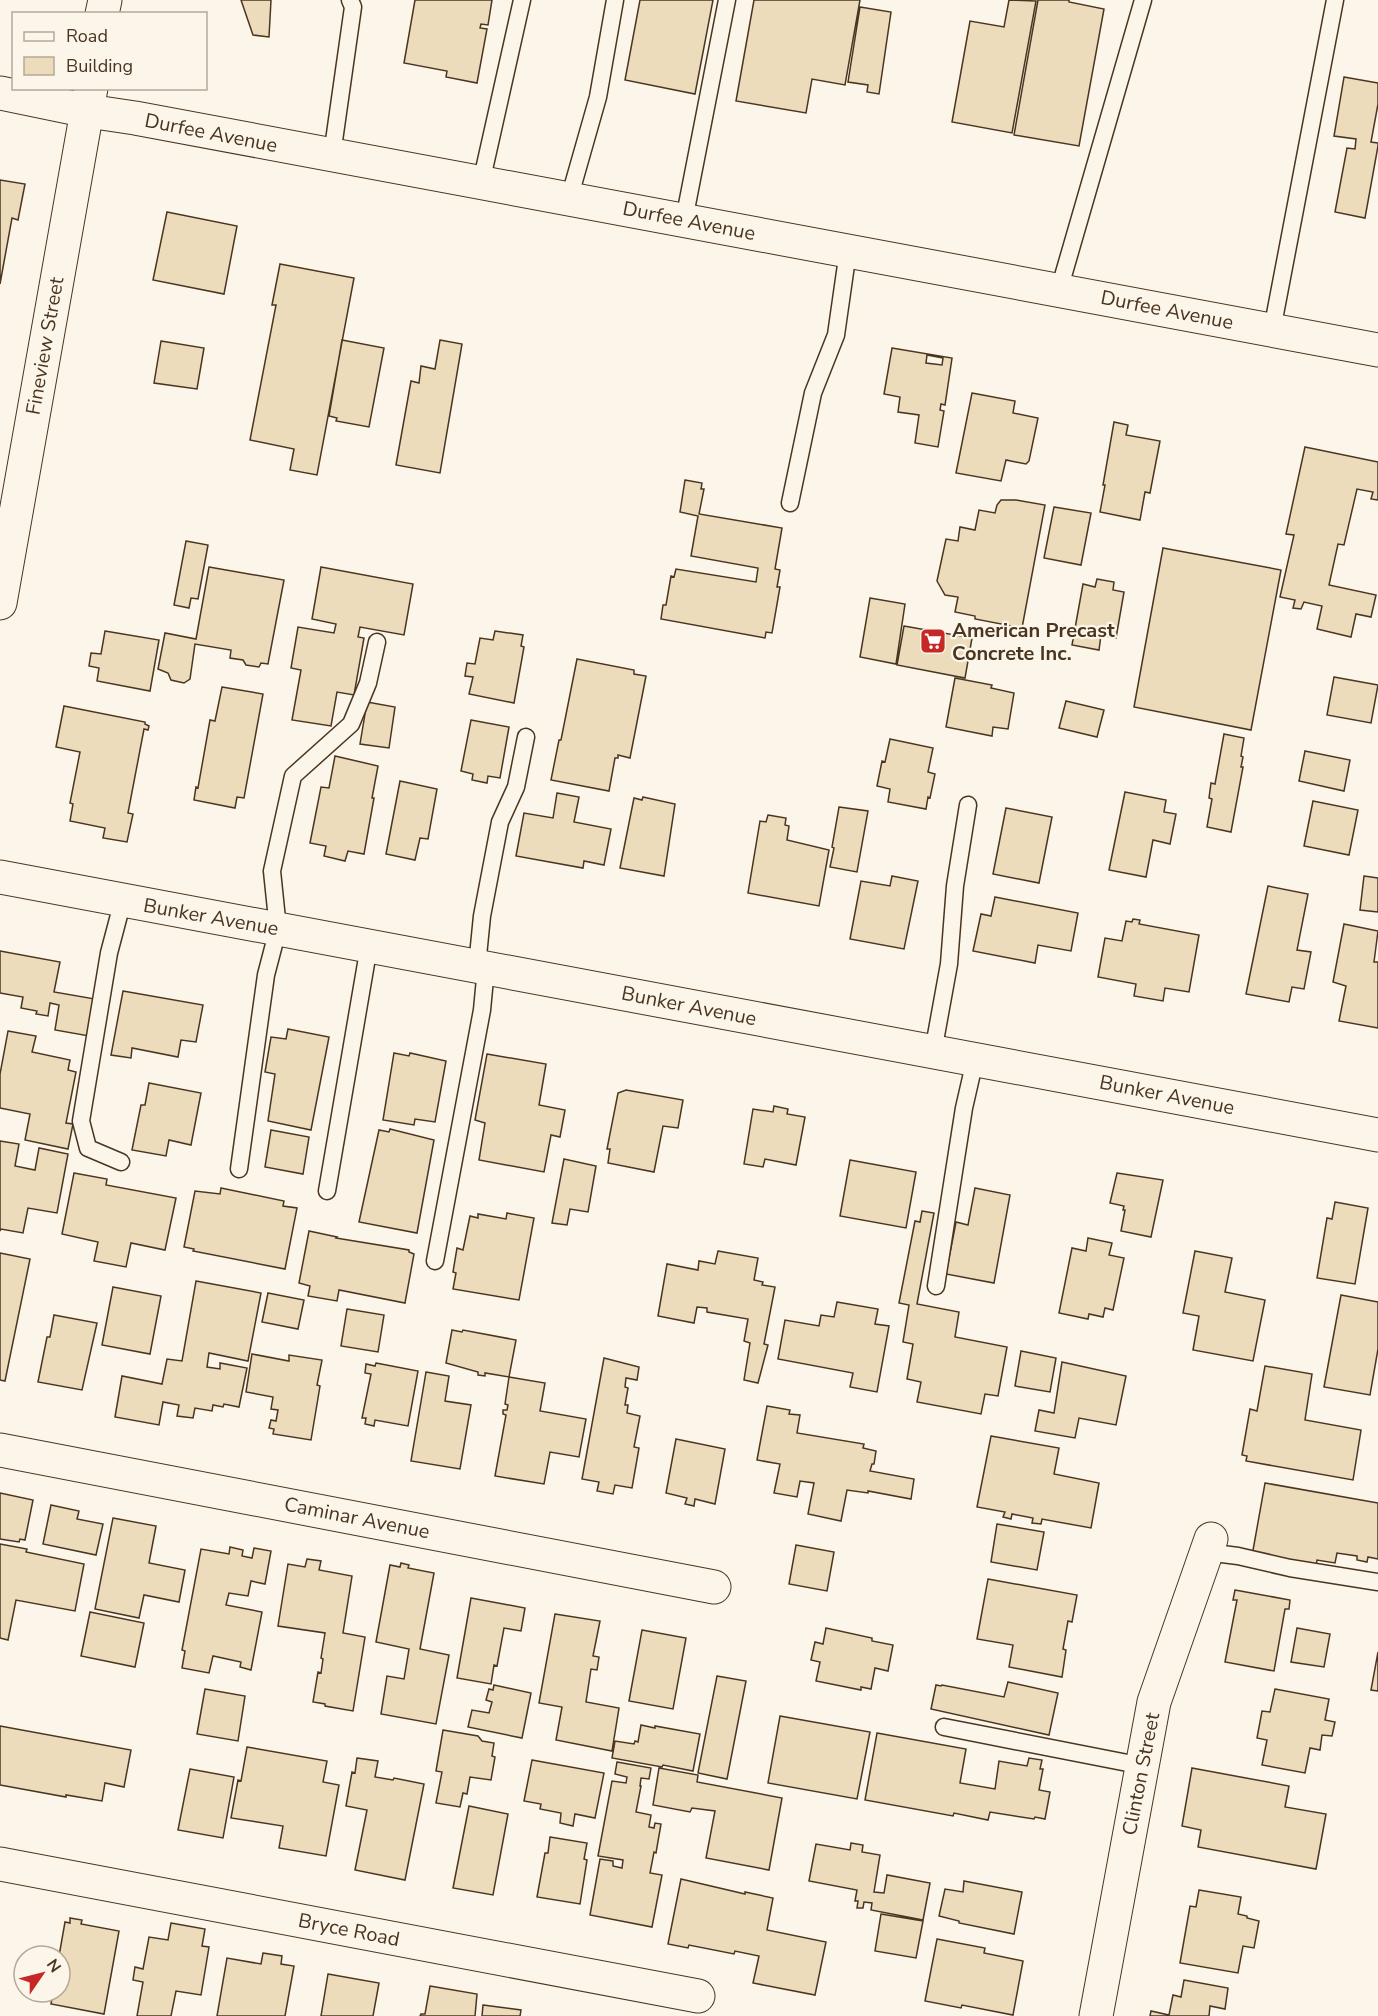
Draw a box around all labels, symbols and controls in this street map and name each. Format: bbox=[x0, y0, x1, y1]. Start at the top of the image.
legend bbox=[12, 12, 207, 90]
text: Road bbox=[66, 24, 108, 48]
text: Building bbox=[66, 54, 133, 78]
street label: Durfee Avenue bbox=[142, 107, 280, 159]
street label: Durfee Avenue bbox=[620, 195, 758, 247]
street label: Fineview Street bbox=[20, 274, 71, 417]
street label: Durfee Avenue bbox=[1098, 284, 1236, 336]
place label: American Precast Concrete Inc. bbox=[952, 617, 1115, 667]
supermarket icon: American Precast Concrete Inc. bbox=[918, 626, 948, 656]
street label: Bunker Avenue bbox=[141, 892, 281, 942]
street label: Bunker Avenue bbox=[619, 980, 759, 1032]
street label: Bunker Avenue bbox=[1097, 1069, 1237, 1121]
street label: Caminar Avenue bbox=[282, 1491, 432, 1545]
street label: Clinton Street bbox=[1116, 1709, 1166, 1838]
street label: Bryce Road bbox=[296, 1907, 402, 1953]
north arrow bbox=[12, 1944, 72, 2004]
text: N bbox=[41, 1955, 66, 1977]

